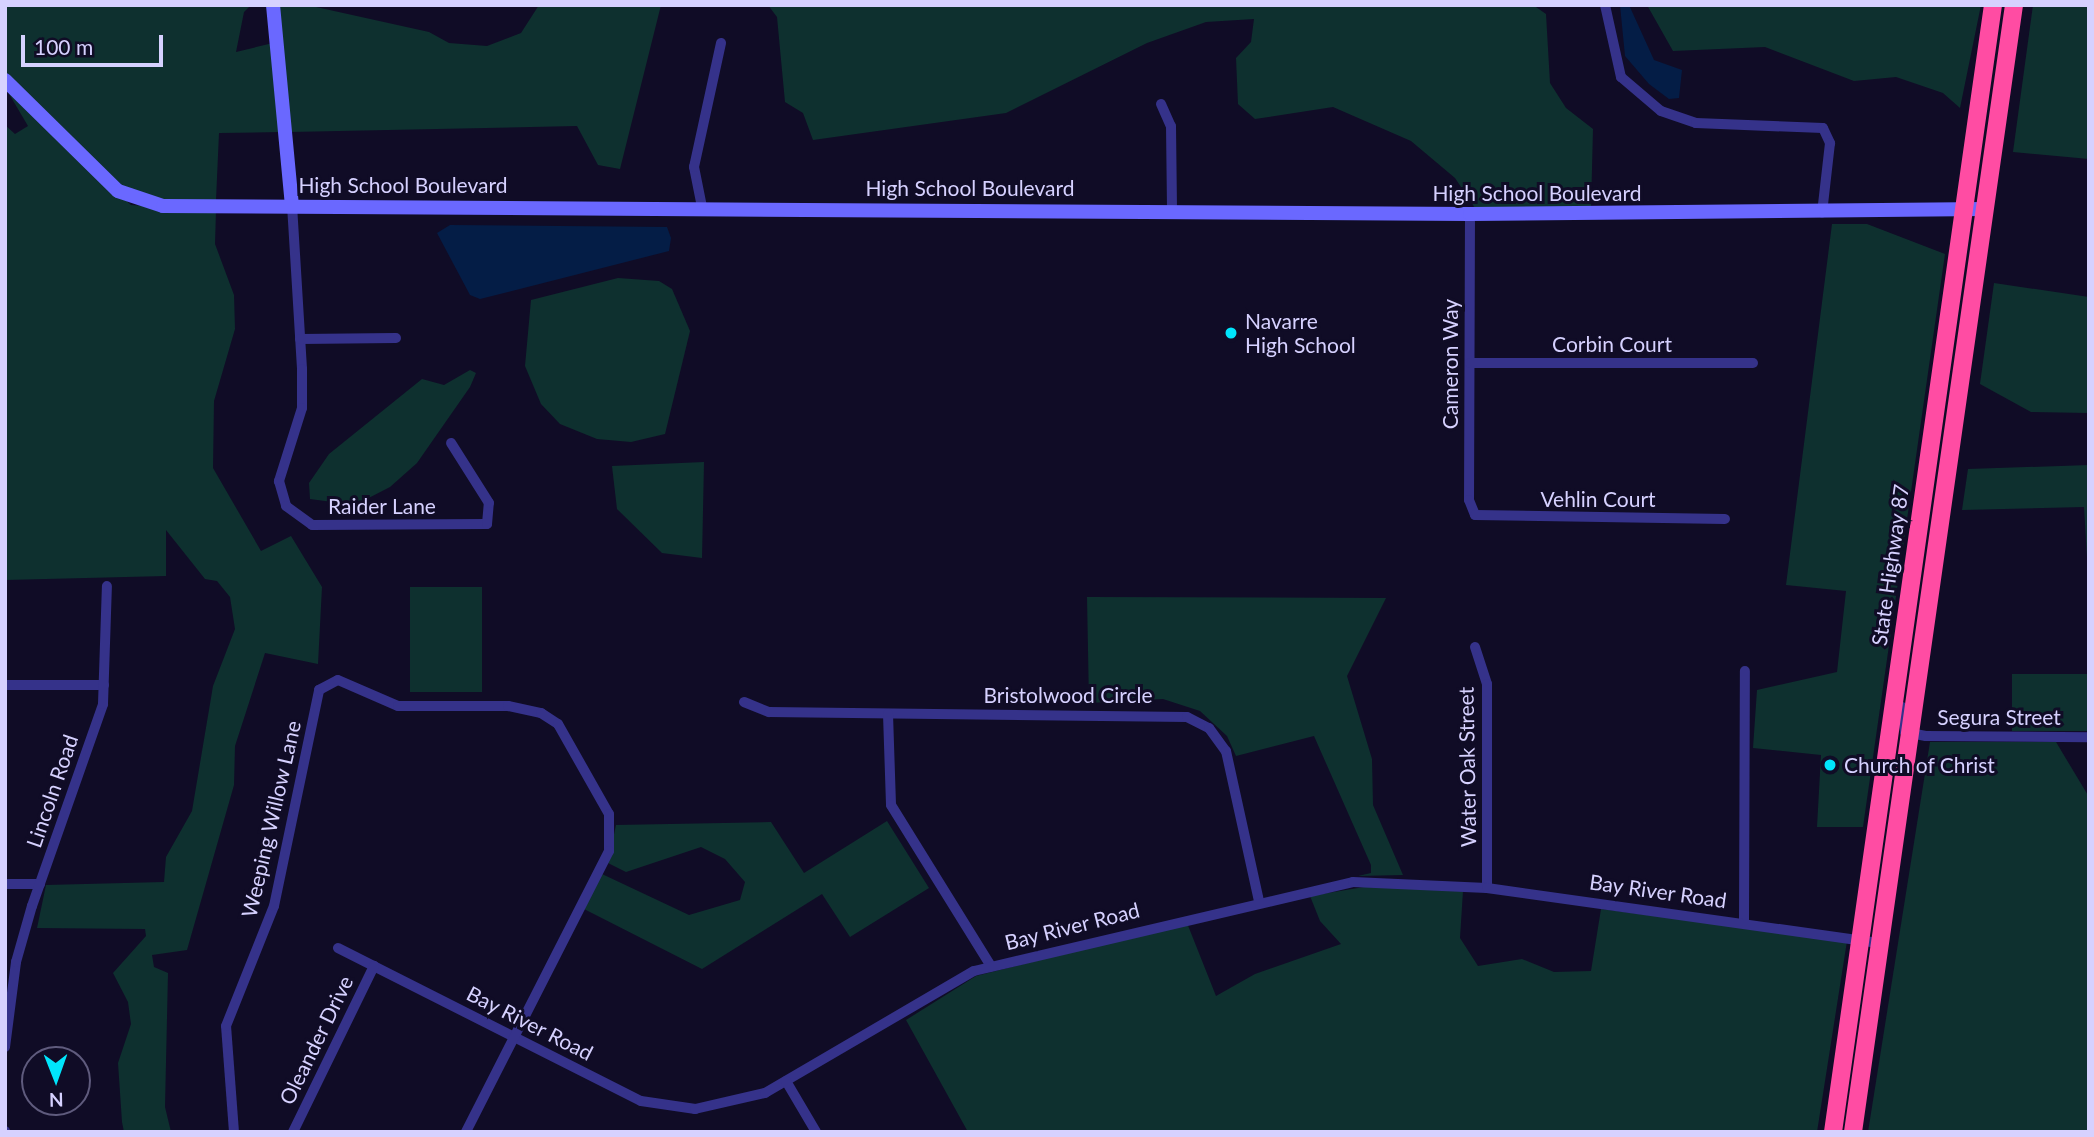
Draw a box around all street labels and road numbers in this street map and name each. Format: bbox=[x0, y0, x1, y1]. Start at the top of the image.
street label: High School Boulevard bbox=[298, 172, 508, 198]
street label: High School Boulevard bbox=[865, 175, 1075, 201]
street label: High School Boulevard bbox=[1432, 180, 1642, 206]
street label: Cameron Way bbox=[1437, 299, 1463, 429]
street label: Corbin Court bbox=[1552, 331, 1672, 357]
street label: State Highway 87 bbox=[1866, 482, 1914, 648]
street label: Vehlin Court bbox=[1540, 486, 1656, 512]
street label: Raider Lane bbox=[328, 493, 436, 519]
street label: Bristolwood Circle bbox=[983, 682, 1153, 708]
street label: Water Oak Street bbox=[1453, 686, 1481, 848]
street label: Segura Street bbox=[1937, 704, 2061, 730]
street label: Weeping Willow Lane bbox=[236, 718, 306, 920]
street label: Lincoln Road bbox=[21, 731, 83, 851]
street label: Bay River Road bbox=[1587, 869, 1729, 913]
street label: Bay River Road bbox=[1001, 897, 1143, 955]
street label: Oleander Drive bbox=[274, 971, 358, 1109]
street label: Bay River Road bbox=[462, 980, 598, 1066]

